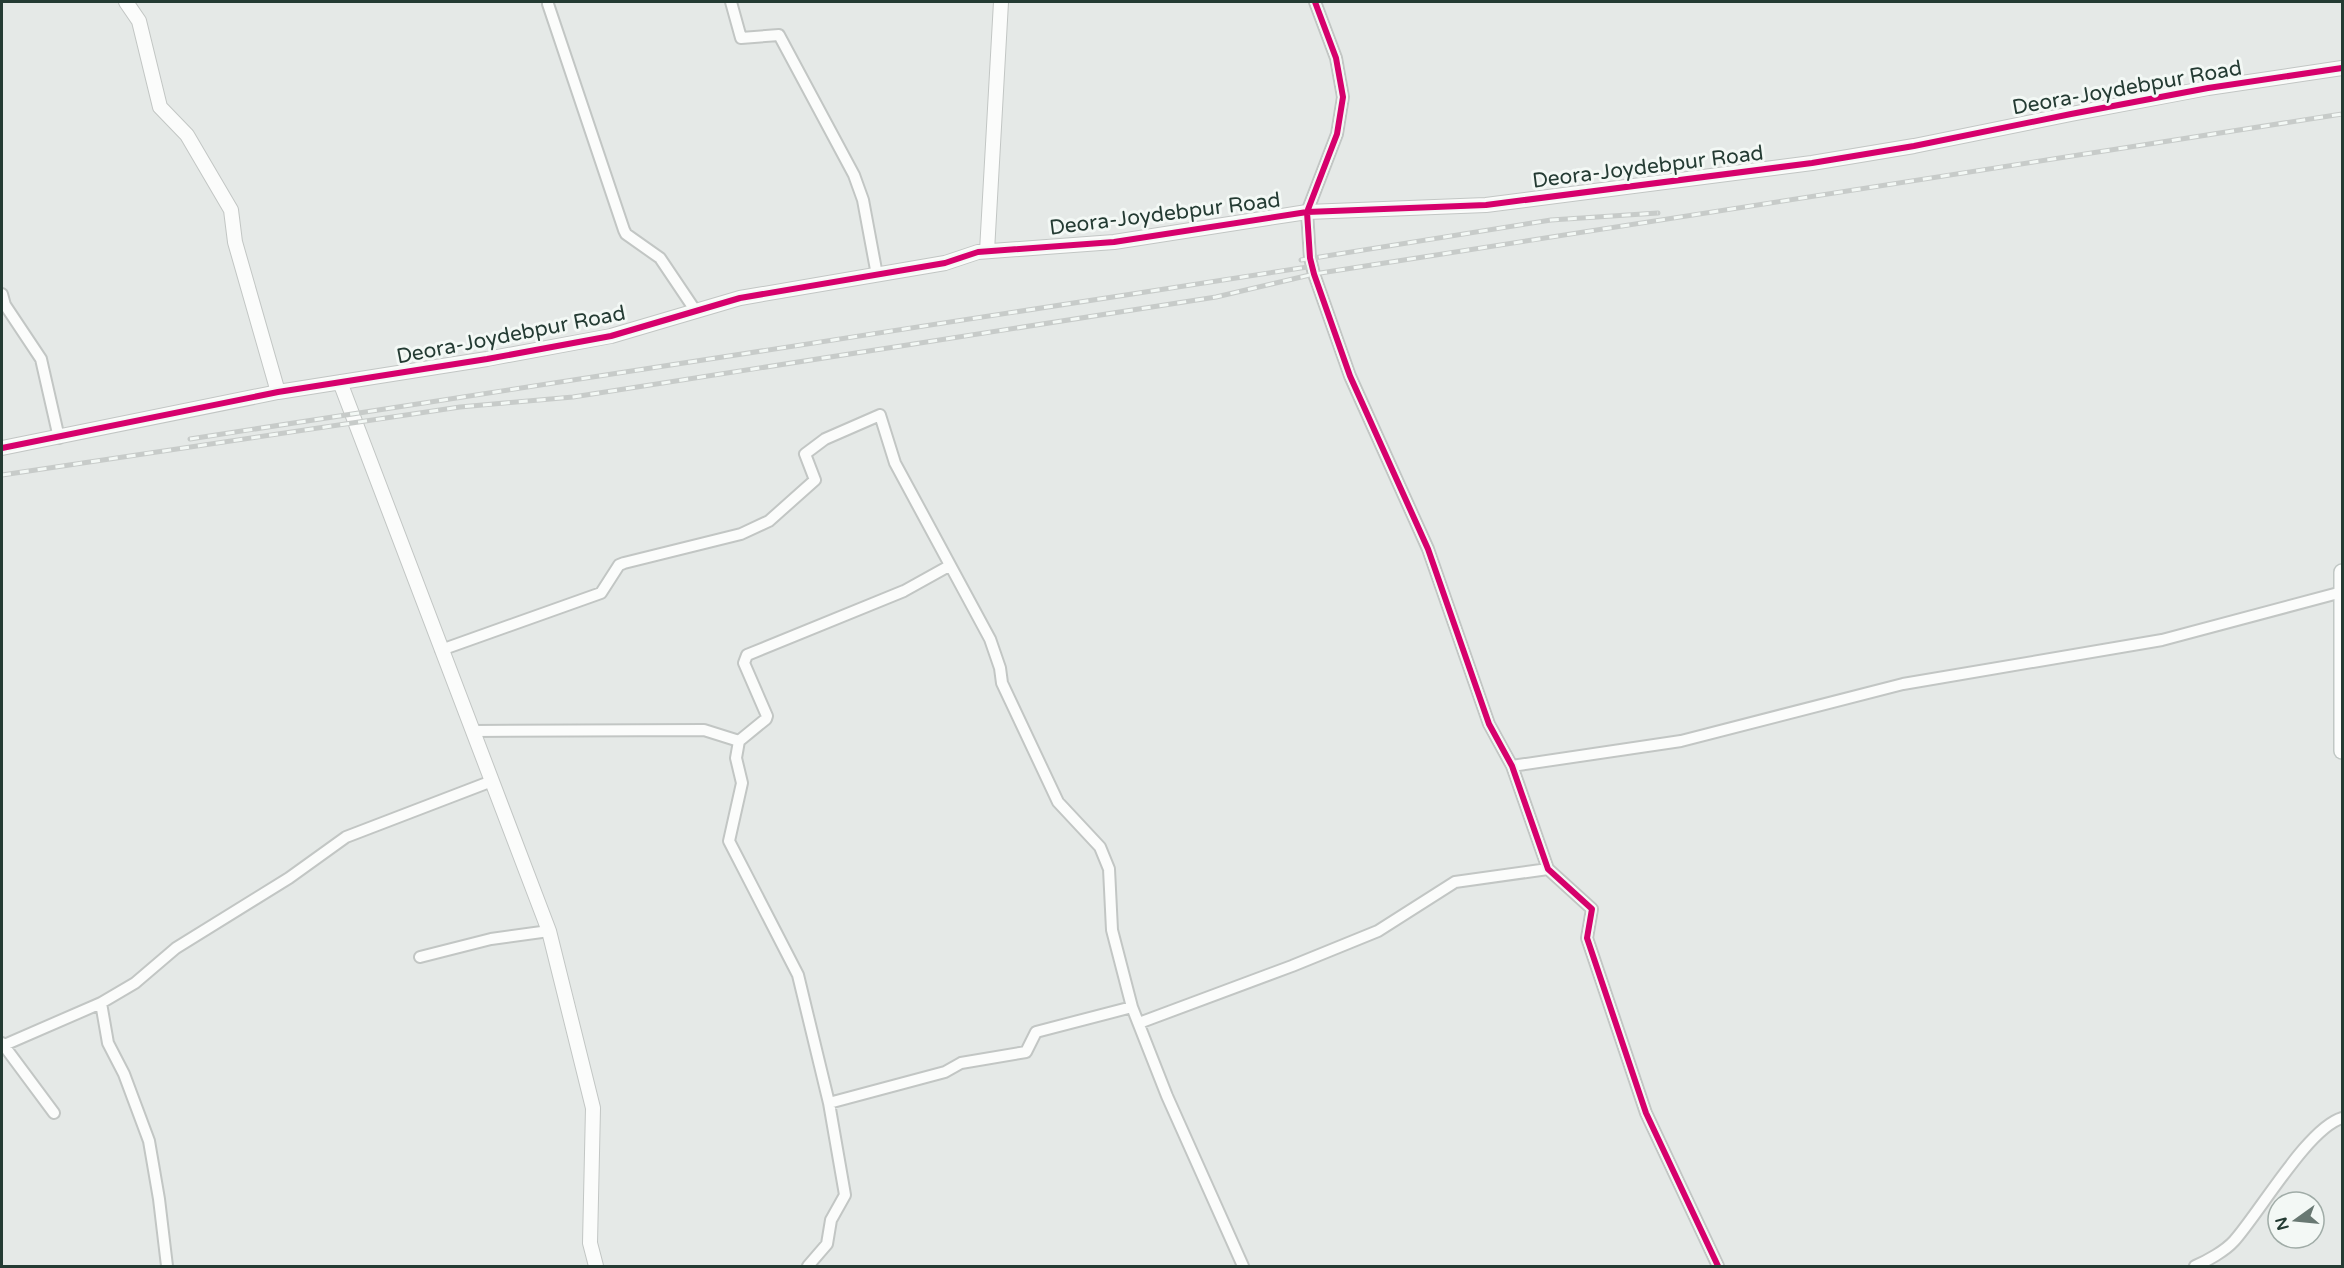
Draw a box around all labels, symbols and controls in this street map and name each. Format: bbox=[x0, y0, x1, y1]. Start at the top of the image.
street label: Deora-Joydebpur Road bbox=[2010, 55, 2244, 121]
street label: Deora-Joydebpur Road bbox=[1531, 140, 1765, 194]
street label: Deora-Joydebpur Road bbox=[1048, 187, 1282, 241]
street label: Deora-Joydebpur Road bbox=[394, 301, 628, 369]
north arrow bbox=[2266, 1190, 2326, 1250]
text: N bbox=[2271, 1215, 2294, 1232]

